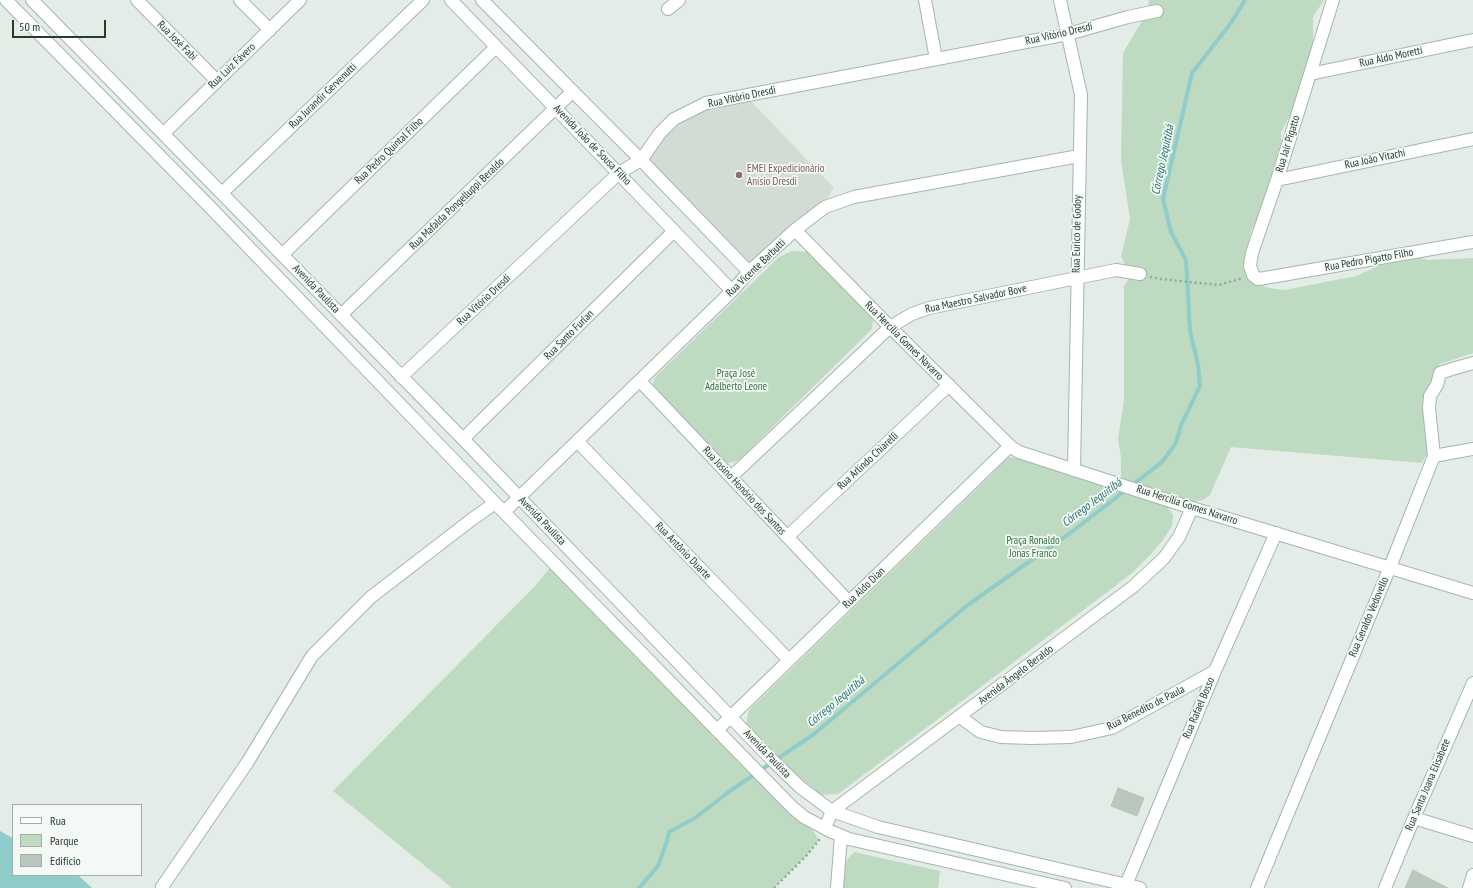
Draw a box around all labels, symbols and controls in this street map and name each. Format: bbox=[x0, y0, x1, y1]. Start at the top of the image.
scale bar bbox=[14, 12, 108, 38]
street label: Rua José Fabi bbox=[154, 18, 200, 64]
text: 50 m bbox=[19, 19, 40, 34]
street label: Rua Vitório Dresdi bbox=[1024, 20, 1094, 48]
street label: Rua Luiz Fávero bbox=[206, 40, 258, 92]
street label: Rua Aldo Moretti bbox=[1358, 44, 1424, 70]
street label: Rua Jurandir Gervenutti bbox=[286, 60, 360, 132]
street label: Rua Vitório Dresdi bbox=[707, 83, 777, 111]
street label: Avenida João de Sousa Filho bbox=[550, 102, 634, 188]
street label: Rua Jair Pigatto bbox=[1273, 114, 1303, 174]
street label: Rua Pedro Quintal Filho bbox=[352, 115, 426, 187]
water label: Córrego Jequitibá bbox=[1149, 124, 1177, 196]
street label: Rua João Vitachi bbox=[1343, 146, 1407, 172]
street label: Rua Mafalda Pongelluppi Beraldo bbox=[407, 155, 507, 253]
place label: EMEI Expedicionário Anísio Dresdi bbox=[747, 162, 825, 188]
marker: EMEI Expedicionário Anísio Dresdi bbox=[734, 170, 744, 180]
street label: Rua Eurico de Godoy bbox=[1070, 195, 1084, 273]
street label: Rua Vicente Barbutti bbox=[723, 236, 789, 300]
street label: Rua Pedro Pigatto Filho bbox=[1324, 246, 1414, 274]
street label: Avenida Paulista bbox=[290, 262, 342, 316]
street label: Rua Vitório Dresdi bbox=[454, 272, 514, 328]
street label: Rua Maestro Salvador Bove bbox=[924, 282, 1028, 316]
street label: Rua Hercília Gomes Navarro bbox=[862, 299, 946, 383]
street label: Rua Santo Furlan bbox=[541, 307, 597, 363]
park label: Praça José Adalberto Leone bbox=[705, 367, 767, 393]
street label: Rua Arlindo Chiarelli bbox=[835, 429, 901, 493]
street label: Rua Josino Honório dos Santos bbox=[700, 444, 788, 538]
water label: Córrego Jequitibá bbox=[1059, 476, 1125, 530]
street label: Rua Hercília Gomes Navarro bbox=[1135, 482, 1239, 528]
street label: Avenida Paulista bbox=[516, 494, 568, 548]
street label: Rua Antônio Duarte bbox=[652, 520, 714, 582]
park label: Praça Ronaldo Jonas Franco bbox=[1006, 534, 1060, 560]
street label: Rua Aldo Dian bbox=[840, 565, 888, 611]
street label: Rua Geraldo Vedovello bbox=[1346, 575, 1392, 659]
street label: Avenida Ângelo Beraldo bbox=[976, 642, 1056, 708]
water label: Córrego Jequitibá bbox=[804, 674, 868, 730]
street label: Rua Rafael Bosso bbox=[1180, 675, 1218, 741]
street label: Rua Benedito de Paula bbox=[1105, 683, 1187, 733]
street label: Avenida Paulista bbox=[741, 727, 793, 781]
street label: Rua Santa Joana Elisabete bbox=[1403, 737, 1453, 833]
legend bbox=[12, 804, 142, 876]
text: Rua bbox=[50, 813, 66, 828]
text: Parque bbox=[50, 833, 79, 848]
text: Edifício bbox=[50, 853, 81, 868]

